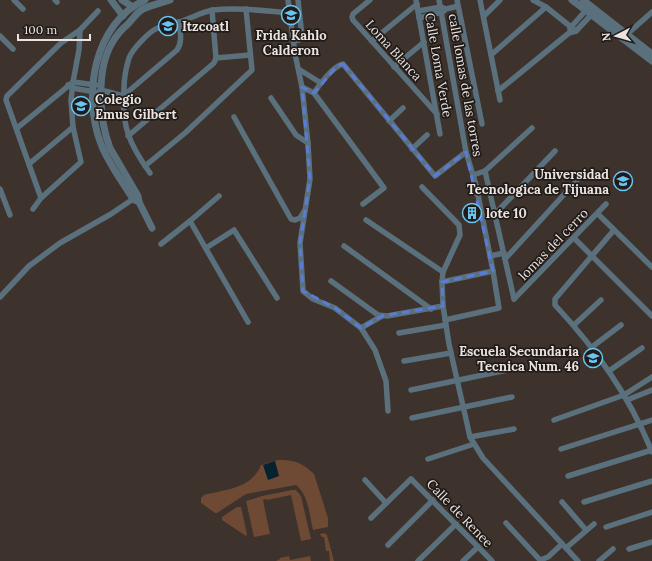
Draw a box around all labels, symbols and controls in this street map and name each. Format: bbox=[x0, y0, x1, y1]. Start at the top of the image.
school or university icon: Frida Kahlo Calderon bbox=[280, 4, 302, 26]
street label: Calle Loma Verde bbox=[421, 12, 456, 119]
street label: calle lomas de las torres bbox=[445, 12, 486, 158]
school or university icon: Itzcoatl bbox=[157, 15, 179, 37]
scale bar bbox=[18, 16, 90, 42]
street label: Loma Blanca bbox=[362, 16, 426, 85]
north arrow bbox=[596, 16, 636, 56]
place label: Itzcoatl bbox=[182, 18, 229, 35]
text: 100 m bbox=[24, 22, 57, 37]
place label: Frida Kahlo Calderon bbox=[255, 27, 327, 59]
text: N bbox=[599, 32, 613, 42]
place label: Colegio Emus Gilbert bbox=[95, 91, 177, 123]
school or university icon: Colegio Emus Gilbert bbox=[70, 95, 92, 117]
place label: Universidad Tecnologica de Tijuana bbox=[467, 166, 609, 198]
school or university icon: Universidad Tecnologica de Tijuana bbox=[612, 170, 634, 192]
building icon: lote 10 bbox=[461, 202, 483, 224]
place label: lote 10 bbox=[486, 205, 527, 222]
street label: lomas del cerro bbox=[515, 205, 592, 284]
place label: Escuela Secundaria Tecnica Num. 46 bbox=[459, 343, 579, 375]
school or university icon: Escuela Secundaria Tecnica Num. 46 bbox=[582, 347, 604, 369]
street label: Calle de Renee bbox=[423, 476, 497, 551]

